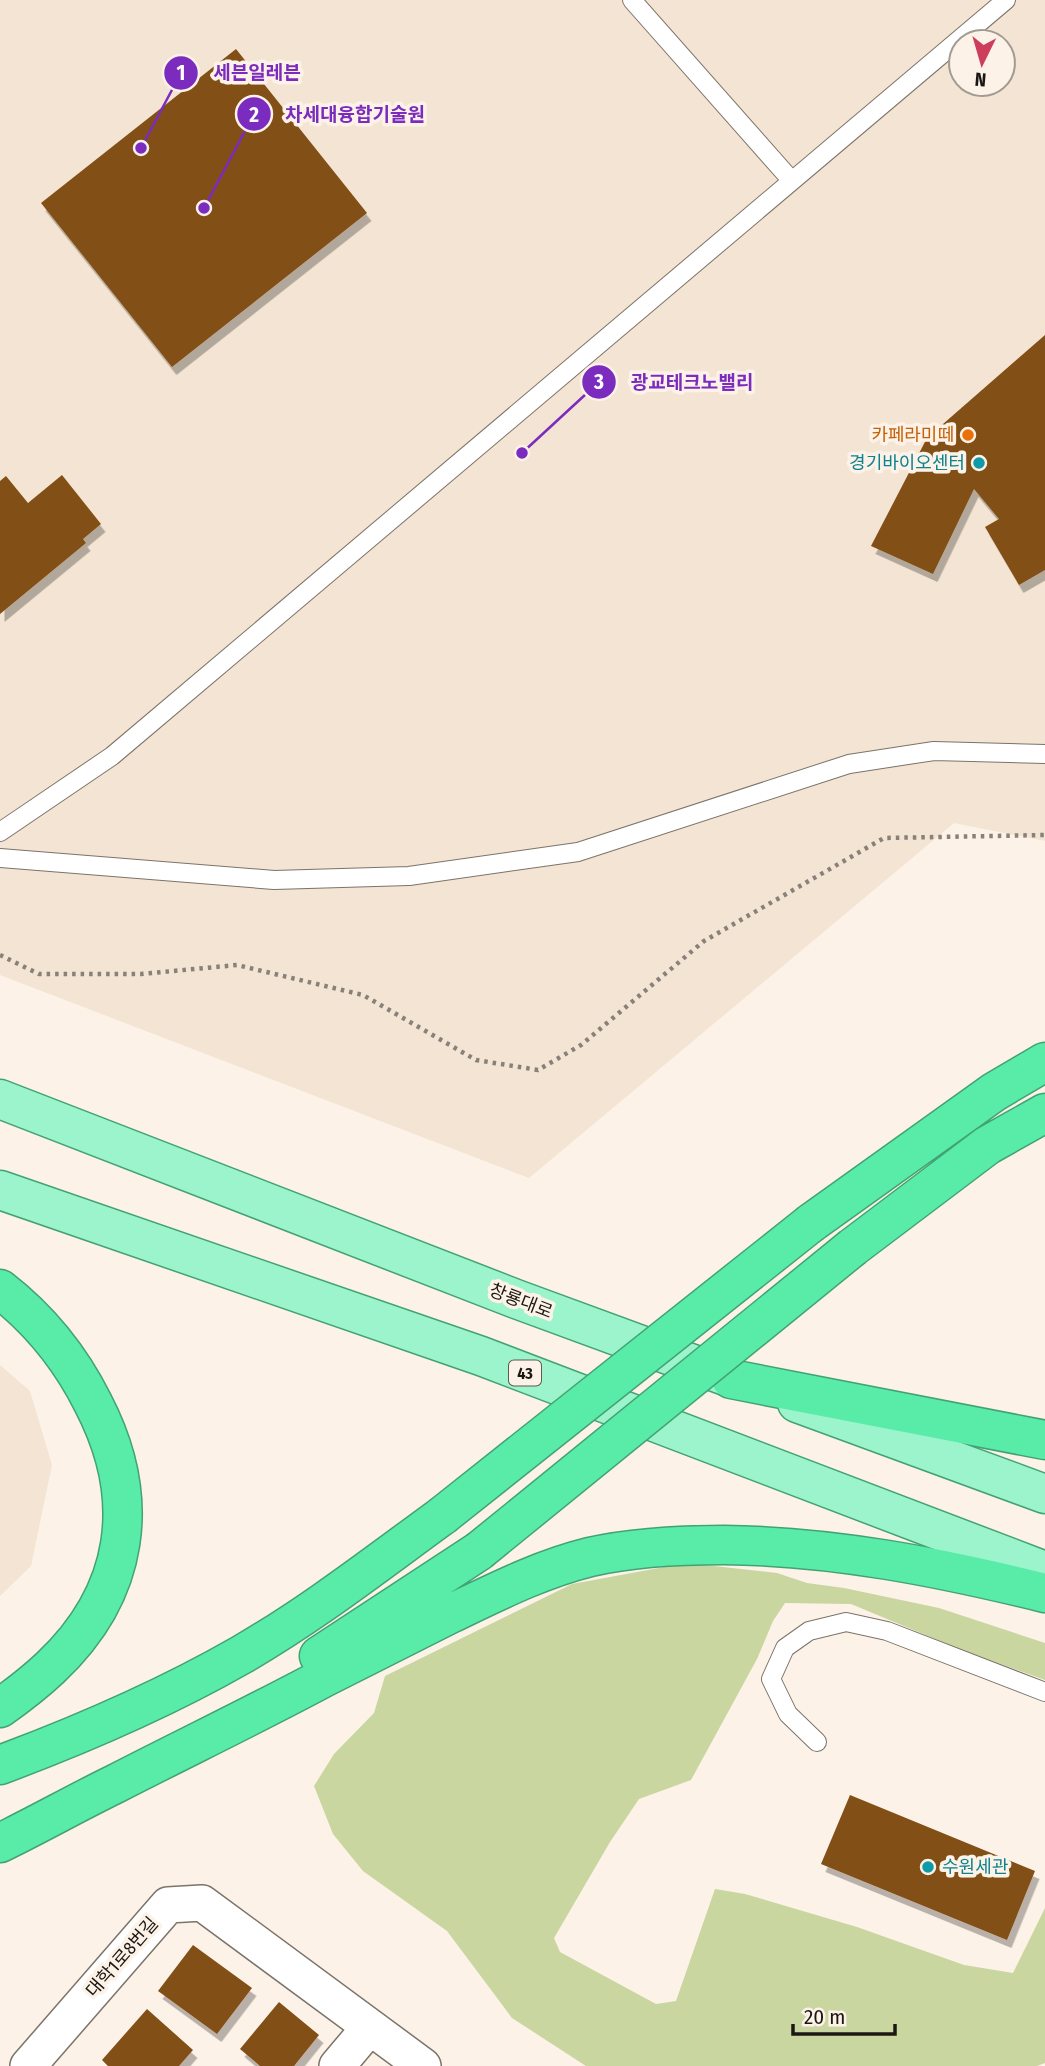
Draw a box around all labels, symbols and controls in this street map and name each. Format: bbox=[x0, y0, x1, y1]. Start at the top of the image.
north arrow bbox=[947, 28, 1017, 98]
callout: 세븐일레븐 bbox=[164, 53, 314, 93]
text: 1 bbox=[177, 60, 185, 86]
text: 세븐일레븐 bbox=[213, 61, 301, 84]
text: N bbox=[974, 67, 987, 91]
callout: 차세대융합기술원 bbox=[236, 94, 439, 134]
text: 2 bbox=[248, 102, 259, 128]
text: 차세대융합기술원 bbox=[285, 103, 425, 126]
callout: 광교테크노밸리 bbox=[582, 362, 767, 402]
text: 3 bbox=[593, 369, 604, 395]
text: 광교테크노밸리 bbox=[631, 371, 753, 394]
place label: 카페라미떼 bbox=[871, 424, 954, 446]
marker: 카페라미떼 bbox=[960, 427, 976, 443]
place label: 경기바이오센터 bbox=[849, 452, 965, 474]
marker: 경기바이오센터 bbox=[971, 455, 987, 471]
street label: 창룡대로 bbox=[486, 1279, 556, 1323]
road number: 43 bbox=[509, 1360, 541, 1386]
place label: 수원세관 bbox=[942, 1856, 1009, 1878]
marker: 수원세관 bbox=[920, 1859, 936, 1875]
street label: 대학1로8번길 bbox=[81, 1912, 163, 2002]
scale bar bbox=[793, 1993, 894, 2037]
text: 20 m bbox=[804, 2004, 845, 2030]

